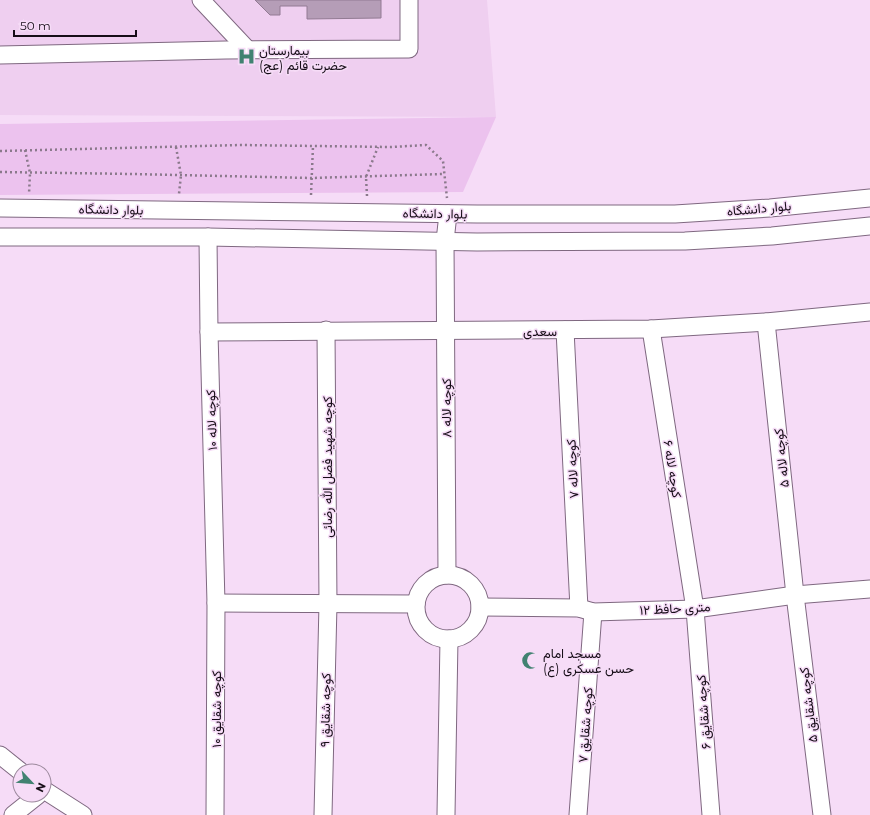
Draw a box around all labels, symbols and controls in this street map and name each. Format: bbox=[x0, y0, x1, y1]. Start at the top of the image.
scale bar bbox=[14, 12, 136, 38]
text: 50 m bbox=[20, 18, 51, 33]
place label: بیمارستان حضرت قائم (عج) bbox=[259, 42, 347, 75]
hospital icon: بیمارستان حضرت قائم (عج) bbox=[236, 47, 256, 67]
street label: بلوار دانشگاه bbox=[726, 197, 792, 220]
street label: بلوار دانشگاه bbox=[79, 200, 144, 219]
street label: بلوار دانشگاه bbox=[403, 204, 468, 223]
street label: سعدی bbox=[523, 323, 557, 340]
street label: کوچه لاله ۸ bbox=[438, 378, 456, 438]
street label: کوچه لاله ۱۰ bbox=[202, 389, 222, 451]
street label: کوچه شهید فضل الله رضائی bbox=[319, 396, 337, 538]
street label: کوچه لاله ۵ bbox=[770, 427, 794, 488]
street label: کوچه لاله ۷ bbox=[562, 439, 584, 499]
street label: کوچه لاله ۶ bbox=[659, 439, 685, 499]
street label: ۱۲ متری حافظ bbox=[639, 598, 711, 619]
place label: مسجد امام حسن عسکری (ع) bbox=[543, 645, 634, 678]
mosque icon: مسجد امام حسن عسکری (ع) bbox=[520, 650, 540, 670]
street label: کوچه شقایق ۵ bbox=[795, 666, 823, 744]
street label: کوچه شقایق ۱۰ bbox=[208, 670, 226, 748]
street label: کوچه شقایق ۹ bbox=[316, 673, 336, 747]
street label: کوچه شقایق ۶ bbox=[692, 674, 716, 750]
street label: کوچه شقایق ۷ bbox=[574, 686, 598, 763]
north arrow bbox=[12, 763, 52, 803]
text: N bbox=[33, 780, 49, 794]

